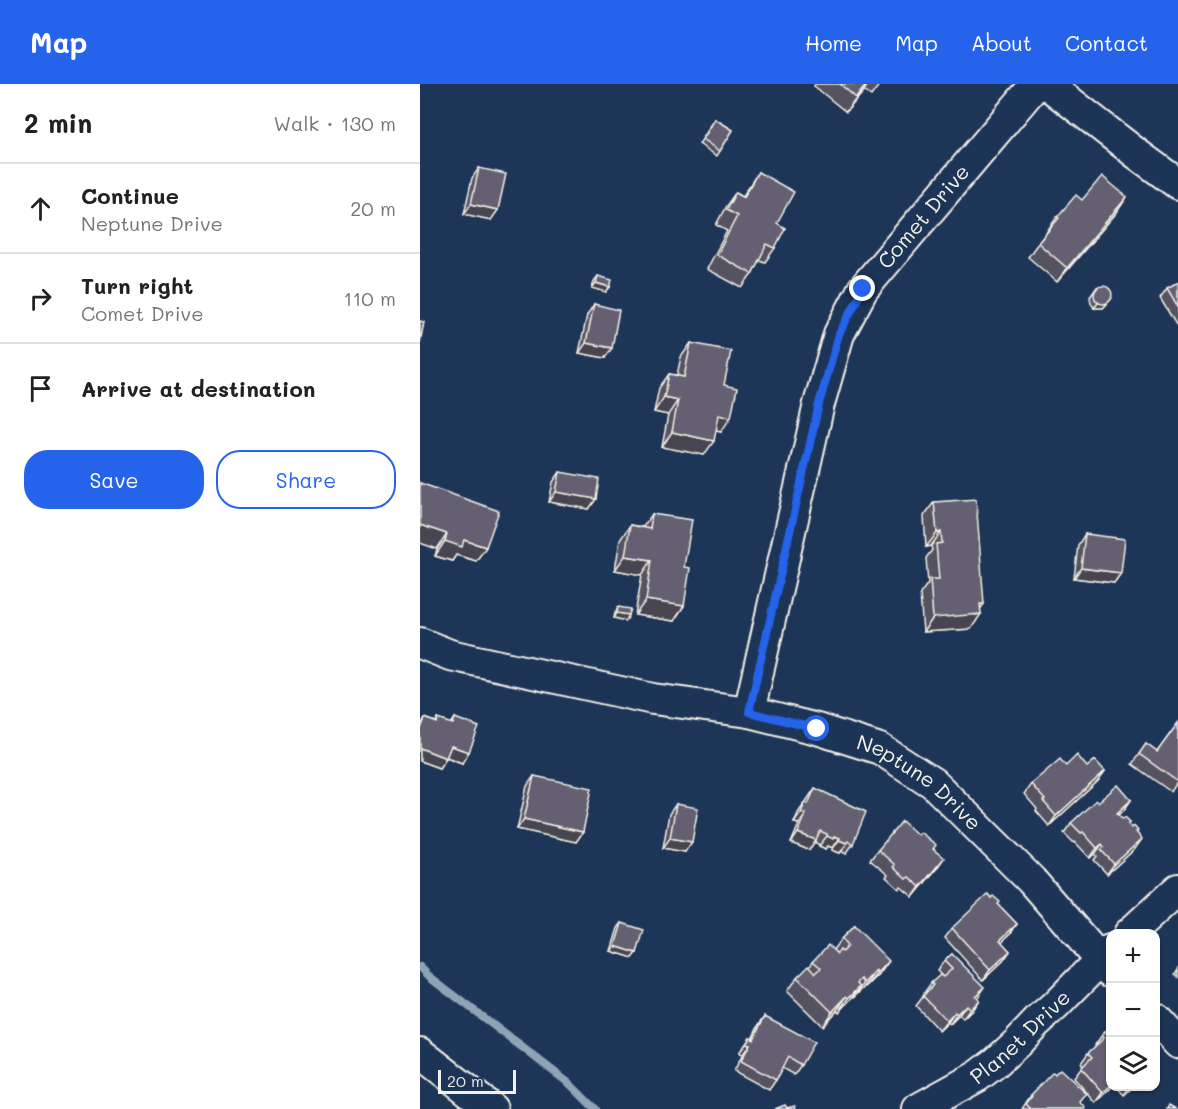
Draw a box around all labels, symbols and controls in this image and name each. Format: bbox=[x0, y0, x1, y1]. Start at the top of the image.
text: Map bbox=[30, 24, 87, 60]
text: Home bbox=[805, 29, 862, 56]
text: Map bbox=[895, 29, 938, 56]
text: About bbox=[971, 29, 1032, 56]
text: Contact bbox=[1065, 29, 1148, 56]
text: 2 min bbox=[24, 106, 92, 140]
text: Walk · 130 m bbox=[273, 110, 396, 136]
street label: Comet Drive bbox=[871, 158, 975, 274]
text: Continue bbox=[81, 181, 179, 210]
icon: ahead bbox=[24, 192, 57, 225]
text: 20 m bbox=[350, 195, 396, 221]
text: Neptune Drive bbox=[81, 210, 223, 236]
text: Turn right bbox=[81, 271, 193, 300]
route end bbox=[849, 275, 875, 301]
icon: right bbox=[24, 282, 57, 315]
text: 110 m bbox=[343, 285, 396, 311]
text: Comet Drive bbox=[81, 300, 204, 326]
icon: arrive bbox=[24, 372, 57, 405]
text: Arrive at destination bbox=[81, 374, 316, 403]
button: Save bbox=[24, 450, 204, 509]
button: Share bbox=[216, 450, 396, 509]
route start bbox=[803, 715, 829, 741]
street label: Neptune Drive bbox=[854, 728, 988, 835]
map controls bbox=[1106, 929, 1160, 1091]
button: + bbox=[1106, 929, 1160, 983]
street label: Planet Drive bbox=[964, 983, 1075, 1089]
button: − bbox=[1106, 983, 1160, 1037]
button: layers bbox=[1106, 1037, 1160, 1091]
scale bar bbox=[438, 1067, 516, 1094]
text: 20 m bbox=[447, 1070, 484, 1091]

